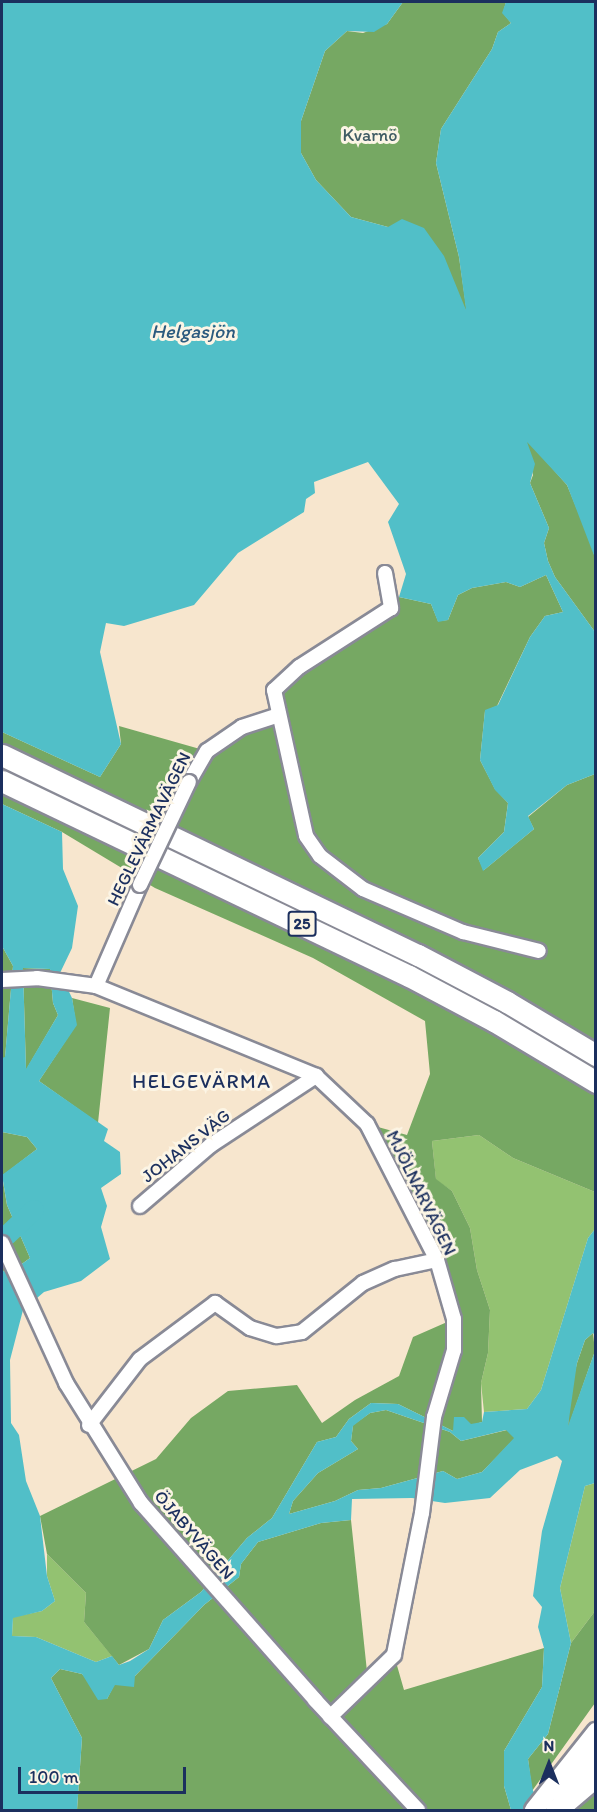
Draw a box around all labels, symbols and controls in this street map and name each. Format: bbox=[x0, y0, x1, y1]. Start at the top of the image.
park label: Kvarnö bbox=[342, 124, 398, 146]
water label: Helgasjön bbox=[151, 319, 235, 343]
street label: HEGLEVÄRMAVÄGEN bbox=[102, 749, 196, 909]
road number: 25 bbox=[287, 911, 317, 937]
district label: HELGEVÄRMA bbox=[132, 1069, 272, 1093]
street label: JOHANS VÄG bbox=[138, 1105, 234, 1187]
street label: MJÖLNARVÄGEN bbox=[381, 1127, 461, 1259]
street label: ÖJABYVÄGEN bbox=[149, 1486, 239, 1584]
north arrow bbox=[519, 1734, 579, 1794]
text: N bbox=[544, 1736, 554, 1755]
scale bar bbox=[21, 1755, 189, 1793]
text: 100 m bbox=[29, 1766, 79, 1788]

